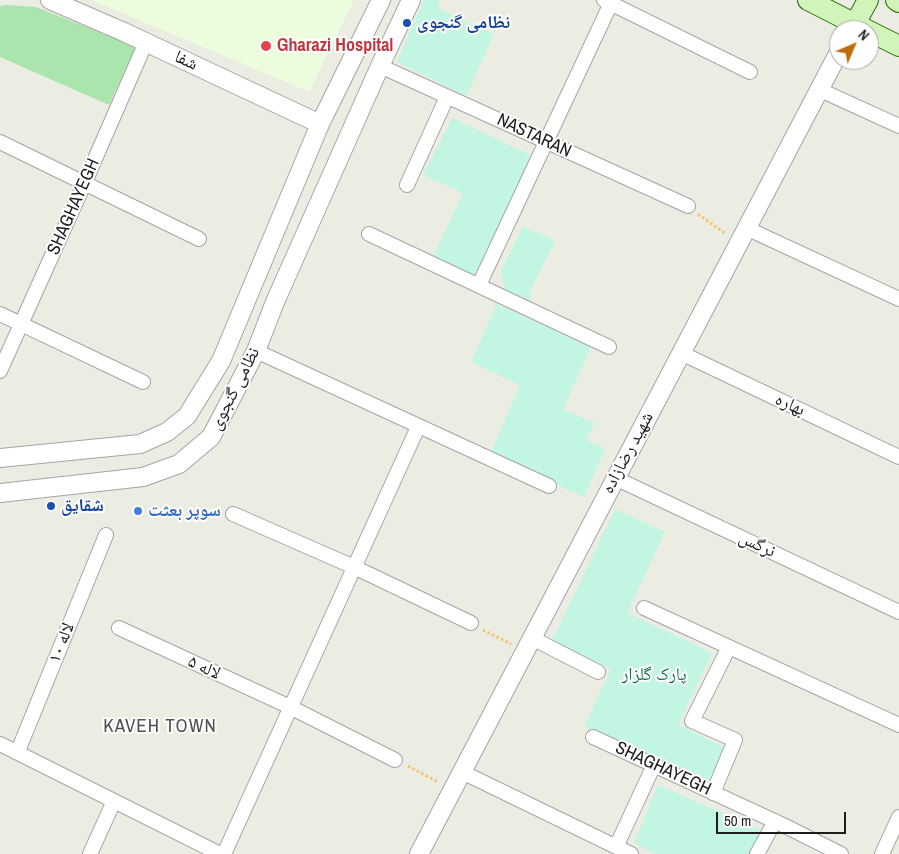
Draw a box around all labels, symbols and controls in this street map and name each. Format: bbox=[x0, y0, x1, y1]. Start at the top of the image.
place label: نظامی گنجوی bbox=[417, 12, 510, 34]
marker: نظامی گنجوی bbox=[401, 17, 413, 29]
north arrow bbox=[829, 20, 879, 70]
text: N bbox=[855, 26, 873, 44]
place label: Gharazi Hospital bbox=[277, 35, 393, 57]
marker: Gharazi Hospital bbox=[259, 39, 273, 53]
street label: شفا bbox=[171, 46, 201, 76]
street label: NASTARAN bbox=[494, 109, 574, 163]
street label: SHAGHAYEGH bbox=[43, 156, 105, 258]
street label: نظامی گنجوی bbox=[205, 344, 265, 434]
street label: بهاره bbox=[772, 389, 808, 421]
street label: شهید رضازاده bbox=[597, 408, 659, 498]
place label: شقایق bbox=[61, 495, 104, 517]
marker: شقایق bbox=[45, 500, 57, 512]
place label: سوپر بعثت bbox=[148, 500, 221, 522]
marker: سوپر بعثت bbox=[132, 505, 144, 517]
street label: نرگس bbox=[735, 527, 779, 563]
street label: لاله ۱۰ bbox=[44, 620, 80, 666]
street label: لاله ۵ bbox=[184, 651, 224, 685]
park label: پارک گلزار bbox=[621, 664, 687, 686]
district label: KAVEH TOWN bbox=[102, 716, 218, 738]
street label: SHAGHAYEGH bbox=[612, 737, 714, 801]
scale bar bbox=[719, 802, 849, 834]
text: 50 m bbox=[724, 810, 751, 831]

